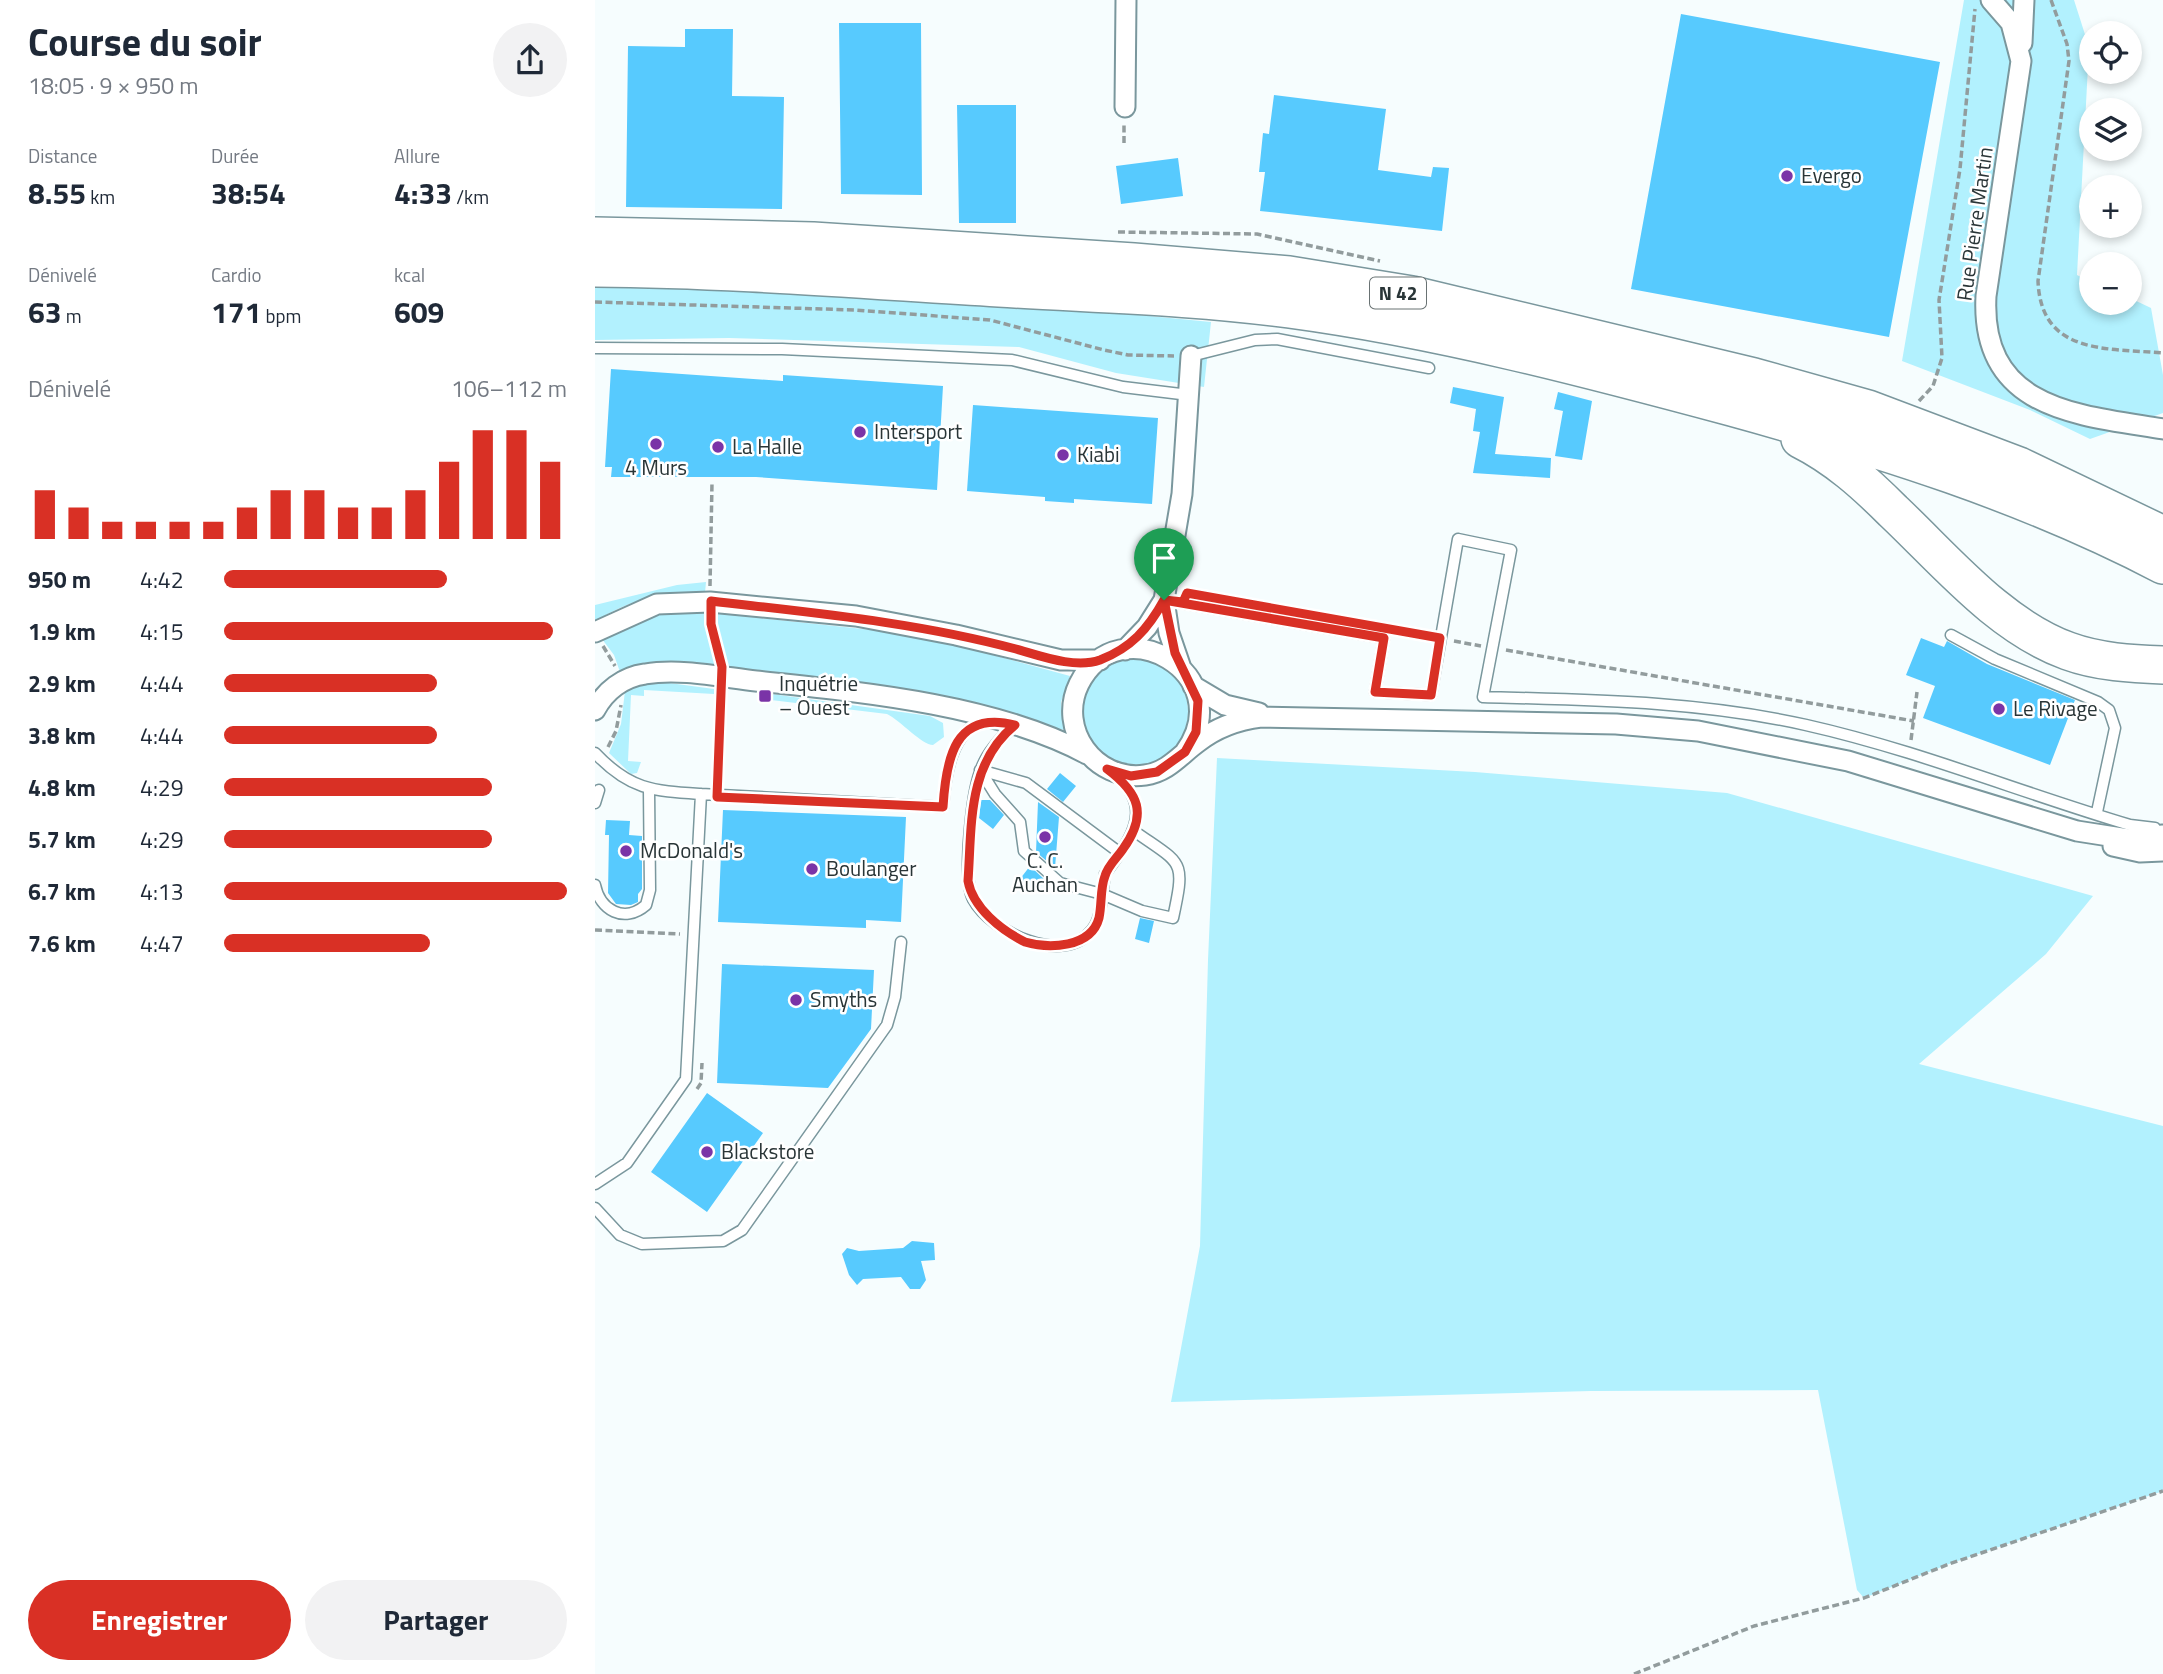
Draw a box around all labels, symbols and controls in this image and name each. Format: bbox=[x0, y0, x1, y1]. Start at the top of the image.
text: Course du soir bbox=[28, 13, 262, 71]
map controls bbox=[2079, 21, 2142, 315]
button: locate bbox=[2079, 21, 2142, 84]
button: share bbox=[493, 23, 567, 97]
text: 18:05 · 9 × 950 m bbox=[28, 68, 198, 103]
button: layers bbox=[2079, 98, 2142, 161]
text: Distance bbox=[28, 141, 97, 170]
text: Durée bbox=[211, 141, 259, 170]
text: Allure bbox=[394, 141, 440, 170]
street label: Rue Pierre Martin bbox=[1947, 145, 2001, 303]
place label: Evergo bbox=[1801, 159, 1862, 191]
marker: Evergo bbox=[1779, 168, 1795, 184]
text: 8.55 bbox=[28, 170, 86, 216]
text: 38:54 bbox=[211, 170, 286, 216]
text: 4:33 bbox=[394, 170, 452, 216]
button: + bbox=[2079, 175, 2142, 238]
text: km bbox=[86, 182, 115, 211]
text: /km bbox=[452, 182, 489, 211]
button: − bbox=[2079, 252, 2142, 315]
text: Dénivelé bbox=[28, 260, 97, 289]
text: Cardio bbox=[211, 260, 261, 289]
text: kcal bbox=[394, 260, 425, 289]
road number: N 42 bbox=[1370, 278, 1426, 308]
text: 63 bbox=[28, 289, 62, 335]
text: 171 bbox=[211, 289, 261, 335]
text: 609 bbox=[394, 289, 444, 335]
text: m bbox=[62, 301, 82, 330]
text: bpm bbox=[261, 301, 301, 330]
text: Dénivelé bbox=[28, 371, 111, 406]
text: 106–112 m bbox=[451, 371, 567, 406]
place label: Intersport bbox=[874, 415, 963, 447]
marker: Intersport bbox=[852, 424, 868, 440]
place label: La Halle bbox=[732, 430, 802, 462]
marker: 4 Murs bbox=[648, 436, 664, 452]
place label: Kiabi bbox=[1077, 438, 1120, 470]
marker: La Halle bbox=[710, 439, 726, 455]
marker: Kiabi bbox=[1055, 447, 1071, 463]
place label: 4 Murs bbox=[625, 451, 687, 483]
pin bbox=[1134, 528, 1194, 600]
icon: arrive bbox=[1145, 539, 1183, 577]
text: 950 m bbox=[28, 562, 91, 597]
text: 4:42 bbox=[140, 562, 184, 597]
text: 1.9 km bbox=[28, 614, 96, 649]
text: 4:15 bbox=[140, 614, 184, 649]
text: 2.9 km bbox=[28, 666, 96, 701]
text: 4:44 bbox=[140, 666, 184, 701]
place label: Inquétrie – Ouest bbox=[779, 667, 858, 723]
marker: Inquétrie – Ouest bbox=[757, 688, 773, 704]
place label: Le Rivage bbox=[2013, 692, 2098, 724]
marker: Le Rivage bbox=[1991, 701, 2007, 717]
text: 3.8 km bbox=[28, 718, 96, 753]
text: 4:44 bbox=[140, 718, 184, 753]
text: 4.8 km bbox=[28, 770, 96, 805]
text: 4:29 bbox=[140, 770, 184, 805]
text: 5.7 km bbox=[28, 822, 96, 857]
text: 4:29 bbox=[140, 822, 184, 857]
marker: C. C. Auchan bbox=[1037, 829, 1053, 845]
place label: McDonald's bbox=[640, 834, 743, 866]
marker: McDonald's bbox=[618, 843, 634, 859]
place label: C. C. Auchan bbox=[1012, 844, 1078, 900]
place label: Boulanger bbox=[826, 852, 917, 884]
marker: Boulanger bbox=[804, 861, 820, 877]
text: 6.7 km bbox=[28, 874, 96, 909]
text: 4:13 bbox=[140, 874, 184, 909]
text: 7.6 km bbox=[28, 926, 96, 961]
text: 4:47 bbox=[140, 926, 184, 961]
place label: Smyths bbox=[810, 983, 877, 1015]
marker: Smyths bbox=[788, 992, 804, 1008]
place label: Blackstore bbox=[721, 1135, 814, 1167]
marker: Blackstore bbox=[699, 1144, 715, 1160]
button: Enregistrer bbox=[28, 1580, 291, 1660]
button: Partager bbox=[305, 1580, 567, 1660]

